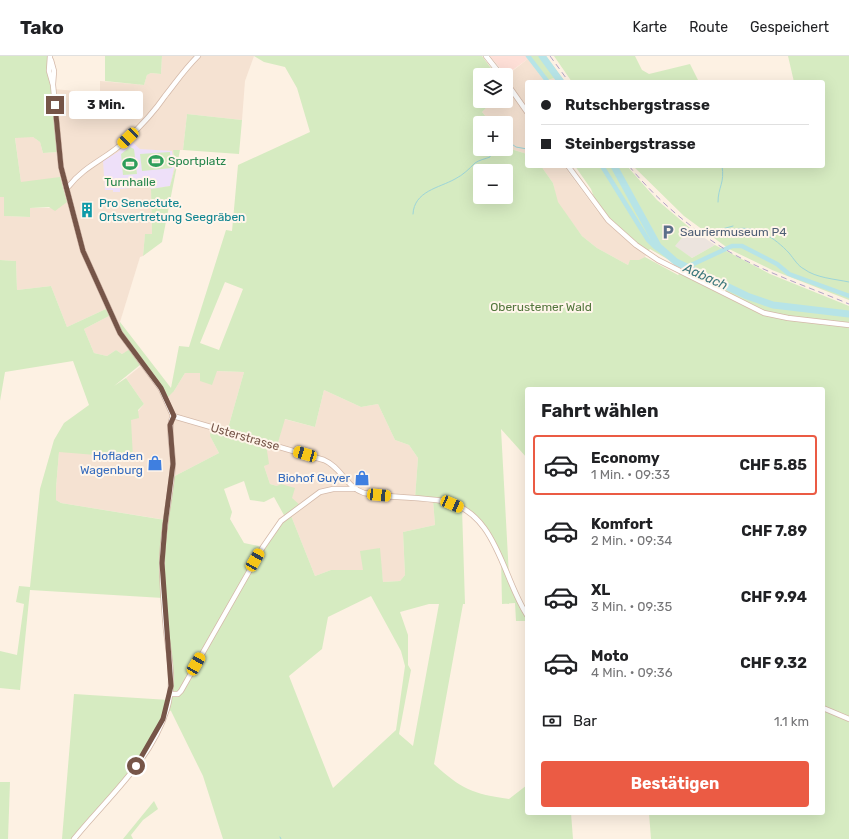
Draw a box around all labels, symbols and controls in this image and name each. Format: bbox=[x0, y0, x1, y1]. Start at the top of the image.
text: Tako bbox=[20, 16, 64, 39]
text: Karte bbox=[632, 19, 667, 36]
text: Route bbox=[689, 19, 728, 36]
text: Gespeichert bbox=[750, 19, 829, 36]
map controls bbox=[473, 68, 513, 204]
button: layers bbox=[473, 68, 513, 108]
callout: 3 Min. bbox=[69, 91, 143, 119]
route end bbox=[46, 96, 64, 114]
text: Rutschbergstrasse bbox=[565, 96, 710, 114]
text: 3 Min. bbox=[87, 97, 125, 112]
button: + bbox=[473, 116, 513, 156]
car bbox=[115, 125, 141, 151]
text: Steinbergstrasse bbox=[565, 135, 696, 153]
sports icon: Sportplatz bbox=[147, 152, 165, 170]
place label: Sportplatz bbox=[168, 154, 226, 168]
sports icon: Turnhalle bbox=[121, 155, 139, 173]
button: − bbox=[473, 164, 513, 204]
place label: Turnhalle bbox=[104, 175, 156, 189]
place label: Pro Senectute, Ortsvertretung Seegräben bbox=[99, 196, 245, 224]
building icon: Pro Senectute, Ortsvertretung Seegräben bbox=[78, 201, 96, 219]
parking icon: Sauriermuseum P4 bbox=[659, 223, 677, 241]
place label: Sauriermuseum P4 bbox=[680, 225, 787, 239]
water label: Aabach bbox=[680, 260, 730, 293]
park label: Oberustemer Wald bbox=[490, 300, 592, 314]
text: Fahrt wählen bbox=[541, 400, 659, 422]
street label: Usterstrasse bbox=[209, 420, 281, 454]
car bbox=[292, 445, 318, 463]
icon: car bbox=[543, 447, 579, 483]
place label: Hofladen Wagenburg bbox=[80, 449, 143, 477]
text: Economy bbox=[591, 449, 660, 467]
shop icon: Hofladen Wagenburg bbox=[146, 454, 164, 472]
text: CHF 5.85 bbox=[739, 456, 807, 474]
text: 1 Min. · 09:33 bbox=[591, 467, 670, 482]
shop icon: Biohof Guyer bbox=[353, 469, 371, 487]
place label: Biohof Guyer bbox=[278, 471, 350, 485]
car bbox=[367, 488, 391, 502]
car bbox=[439, 494, 465, 514]
icon: car bbox=[543, 513, 579, 549]
text: Komfort bbox=[591, 515, 653, 533]
text: CHF 7.89 bbox=[741, 522, 807, 540]
text: 2 Min. · 09:34 bbox=[591, 533, 672, 548]
car bbox=[244, 547, 266, 573]
icon: car bbox=[543, 579, 579, 615]
text: XL bbox=[591, 581, 610, 599]
text: CHF 9.94 bbox=[741, 588, 807, 606]
text: 3 Min. · 09:35 bbox=[591, 599, 672, 614]
icon: car bbox=[543, 645, 579, 681]
text: Moto bbox=[591, 647, 629, 665]
car bbox=[185, 651, 207, 677]
text: CHF 9.32 bbox=[740, 654, 807, 672]
text: 4 Min. · 09:36 bbox=[591, 665, 672, 680]
icon: cash bbox=[541, 710, 563, 732]
text: Bar bbox=[573, 712, 597, 730]
text: 1.1 km bbox=[774, 714, 809, 729]
route start bbox=[127, 757, 145, 775]
button: Bestätigen bbox=[541, 761, 809, 807]

